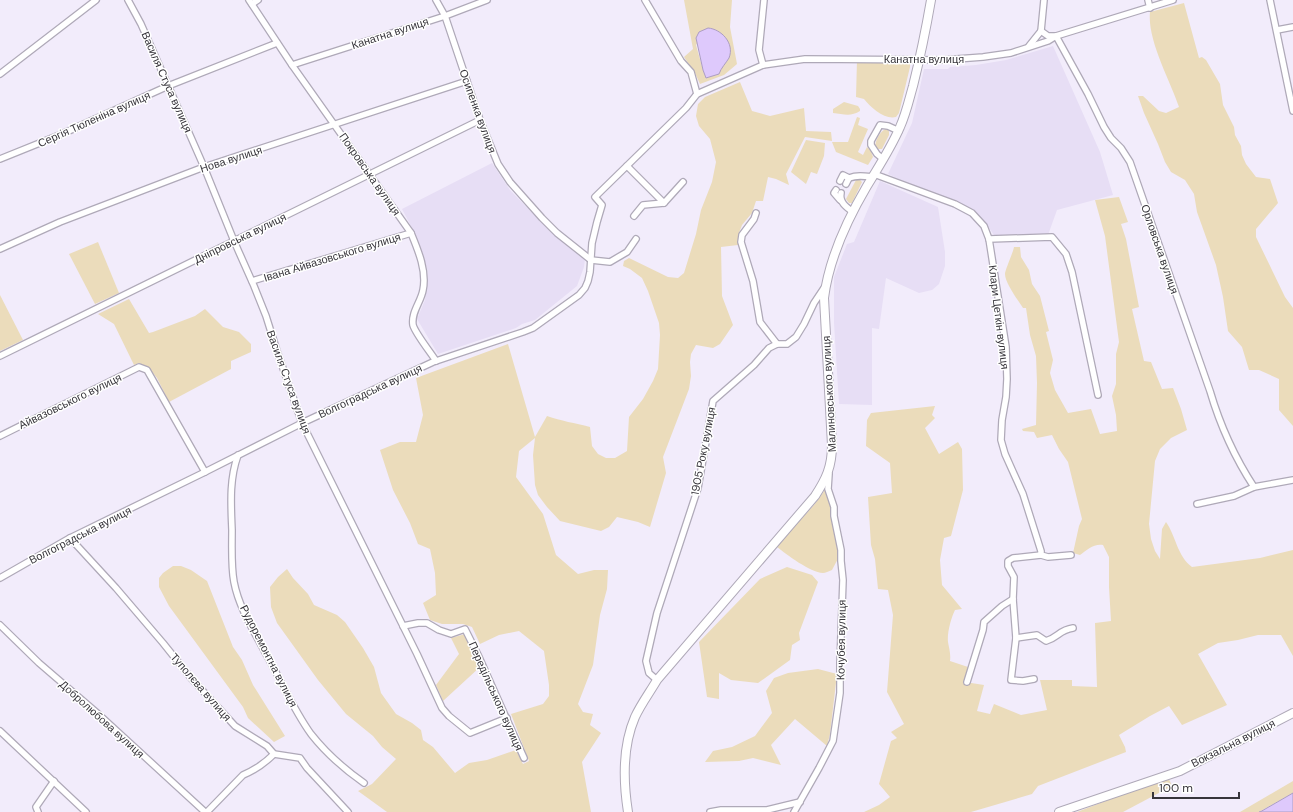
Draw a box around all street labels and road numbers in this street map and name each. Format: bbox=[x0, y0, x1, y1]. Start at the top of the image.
street label: Канатна вулиця bbox=[350, 14, 430, 52]
street label: Василя Стуса вулиця bbox=[138, 29, 196, 135]
street label: Канатна вулиця bbox=[884, 52, 964, 66]
street label: Осипенка вулиця bbox=[456, 67, 500, 155]
street label: Сергія Тюленіна вулиця bbox=[36, 88, 152, 150]
street label: Покровська вулиця bbox=[336, 130, 404, 218]
street label: Нова вулиця bbox=[198, 142, 264, 176]
street label: Орловська вулиця bbox=[1138, 202, 1182, 296]
street label: Дніпровська вулиця bbox=[192, 210, 288, 266]
street label: Івана Айвазовського вулиця bbox=[262, 229, 402, 285]
street label: Клари Цеткін вулиця bbox=[986, 264, 1012, 370]
street label: Василя Стуса вулиця bbox=[264, 328, 314, 436]
street label: Малиновського вулиця bbox=[819, 335, 839, 453]
street label: Волгоградська вулиця bbox=[316, 361, 424, 421]
street label: Айвазовського вулиця bbox=[16, 370, 124, 432]
street label: 1905 Року вулиця bbox=[688, 406, 718, 496]
street label: Волгоградська вулиця bbox=[26, 503, 134, 567]
street label: Кочубея вулиця bbox=[833, 600, 849, 680]
street label: Рудоремонтна вулиця bbox=[237, 603, 301, 709]
street label: Передільського вулиця bbox=[466, 639, 526, 753]
street label: Туполєва вулиця bbox=[168, 650, 234, 724]
street label: Добролюбова вулиця bbox=[57, 677, 147, 761]
street label: Вокзальна вулиця bbox=[1189, 716, 1277, 770]

